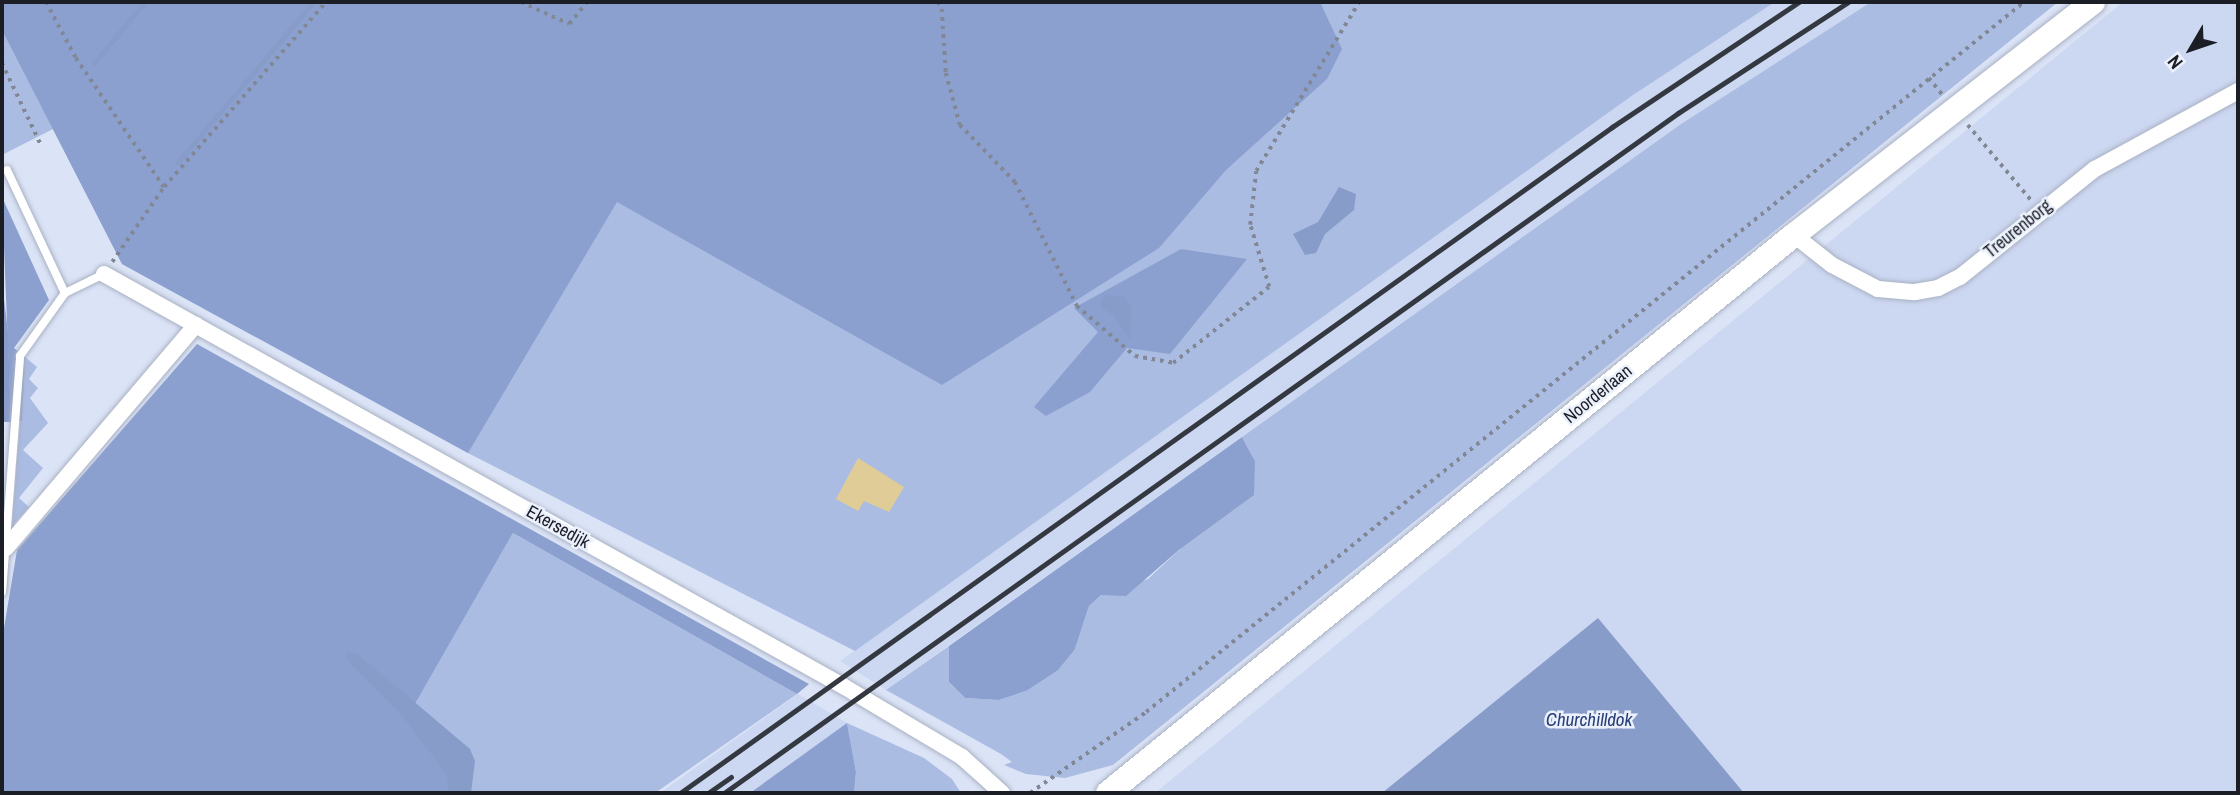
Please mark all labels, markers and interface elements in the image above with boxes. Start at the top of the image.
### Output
north arrow [2156,14,2226,84]
text: N [2161,50,2188,75]
street label: Treurenborg [1980,195,2056,263]
street label: Noorderlaan [1560,360,1636,428]
street label: Ekersedijk [523,501,593,553]
water label: Churchilldok [1546,709,1632,731]

